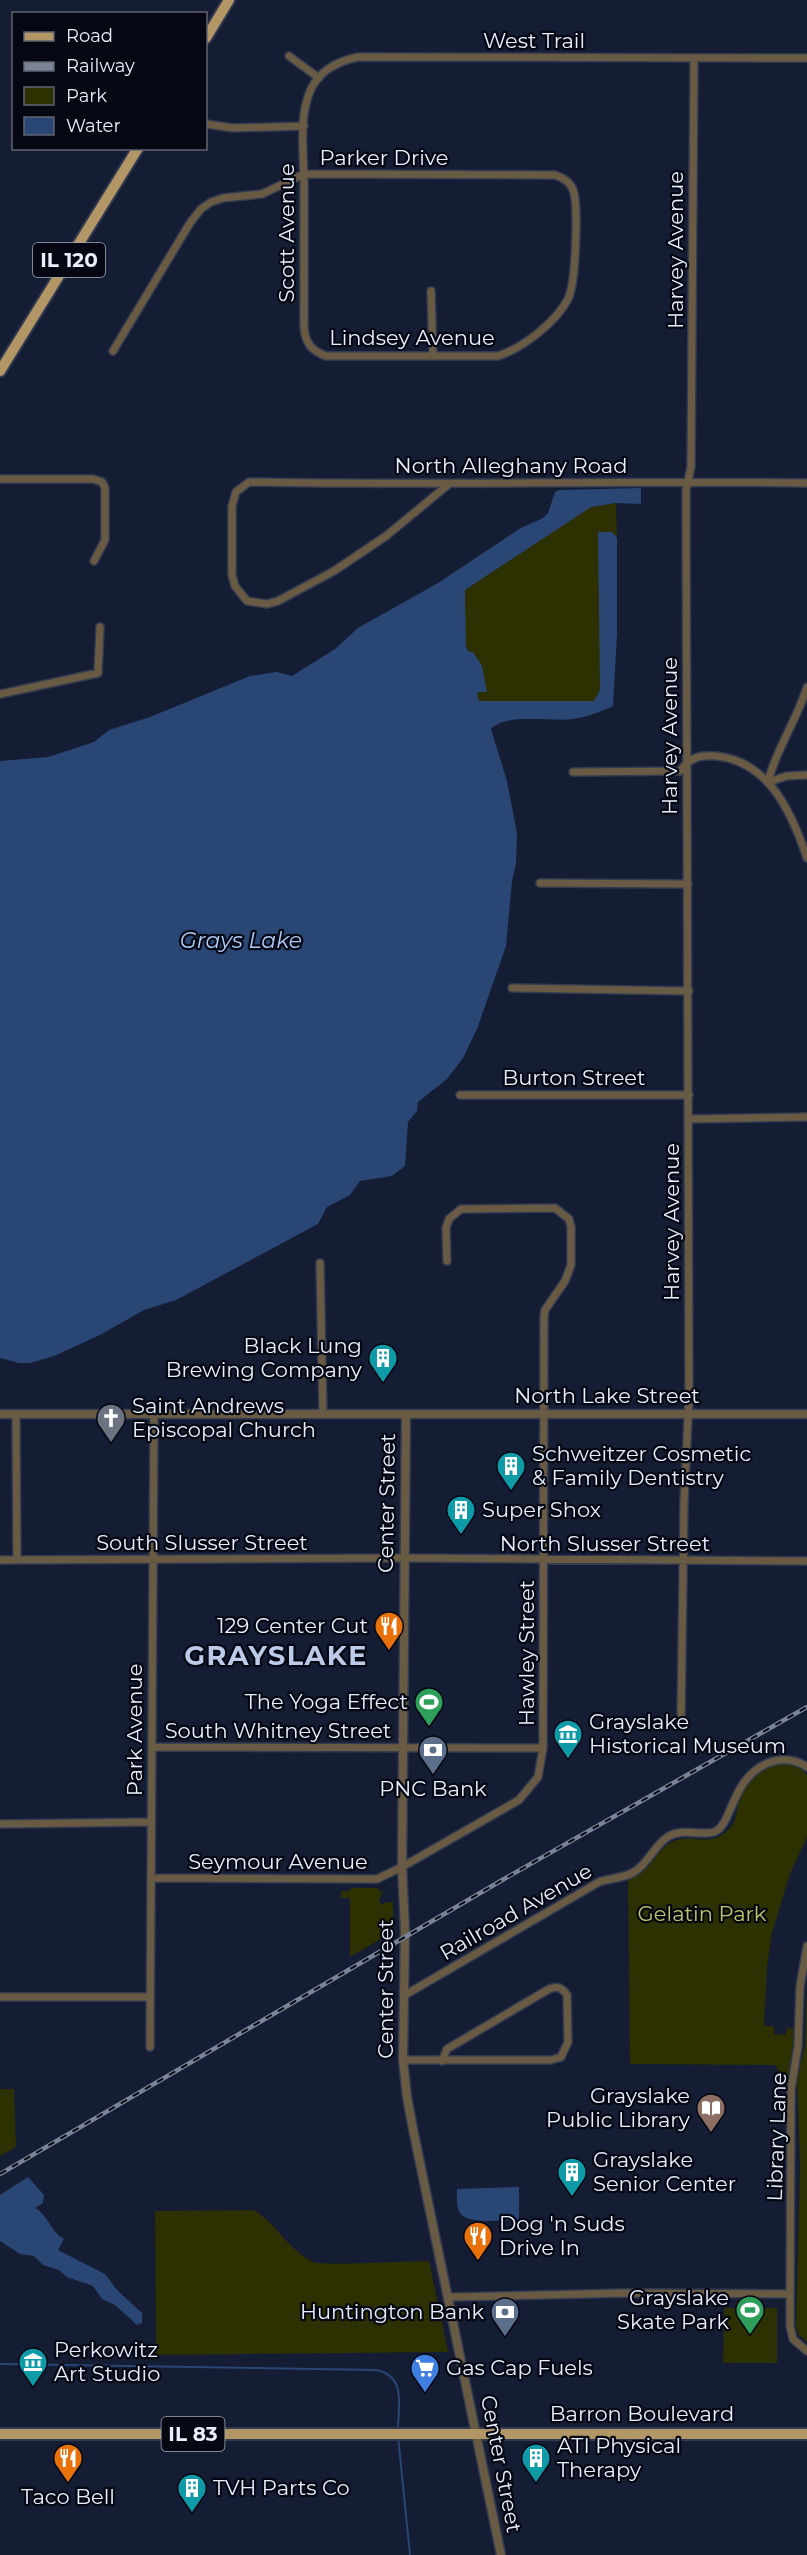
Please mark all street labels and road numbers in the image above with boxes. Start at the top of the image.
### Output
street label: West Trail [483,28,585,53]
street label: Parker Drive [319,145,449,170]
street label: Scott Avenue [274,163,299,303]
street label: Harvey Avenue [663,171,688,329]
road number: IL 120 [33,243,105,277]
street label: Lindsey Avenue [329,325,495,350]
street label: North Alleghany Road [395,453,627,478]
street label: Harvey Avenue [657,657,682,815]
street label: Burton Street [502,1065,646,1090]
street label: Harvey Avenue [659,1143,684,1301]
street label: North Lake Street [514,1383,700,1408]
street label: Center Street [373,1433,400,1573]
street label: South Slusser Street [96,1530,308,1555]
street label: North Slusser Street [500,1531,710,1556]
street label: Hawley Street [514,1580,539,1726]
street label: Park Avenue [122,1664,147,1796]
street label: South Whitney Street [165,1718,391,1743]
street label: Seymour Avenue [188,1849,368,1874]
street label: Railroad Avenue [435,1858,596,1965]
street label: Center Street [373,1919,398,2059]
street label: Library Lane [762,2072,791,2202]
street label: Center Street [476,2393,527,2535]
street label: Barron Boulevard [550,2401,734,2426]
road number: IL 83 [162,2417,224,2451]

